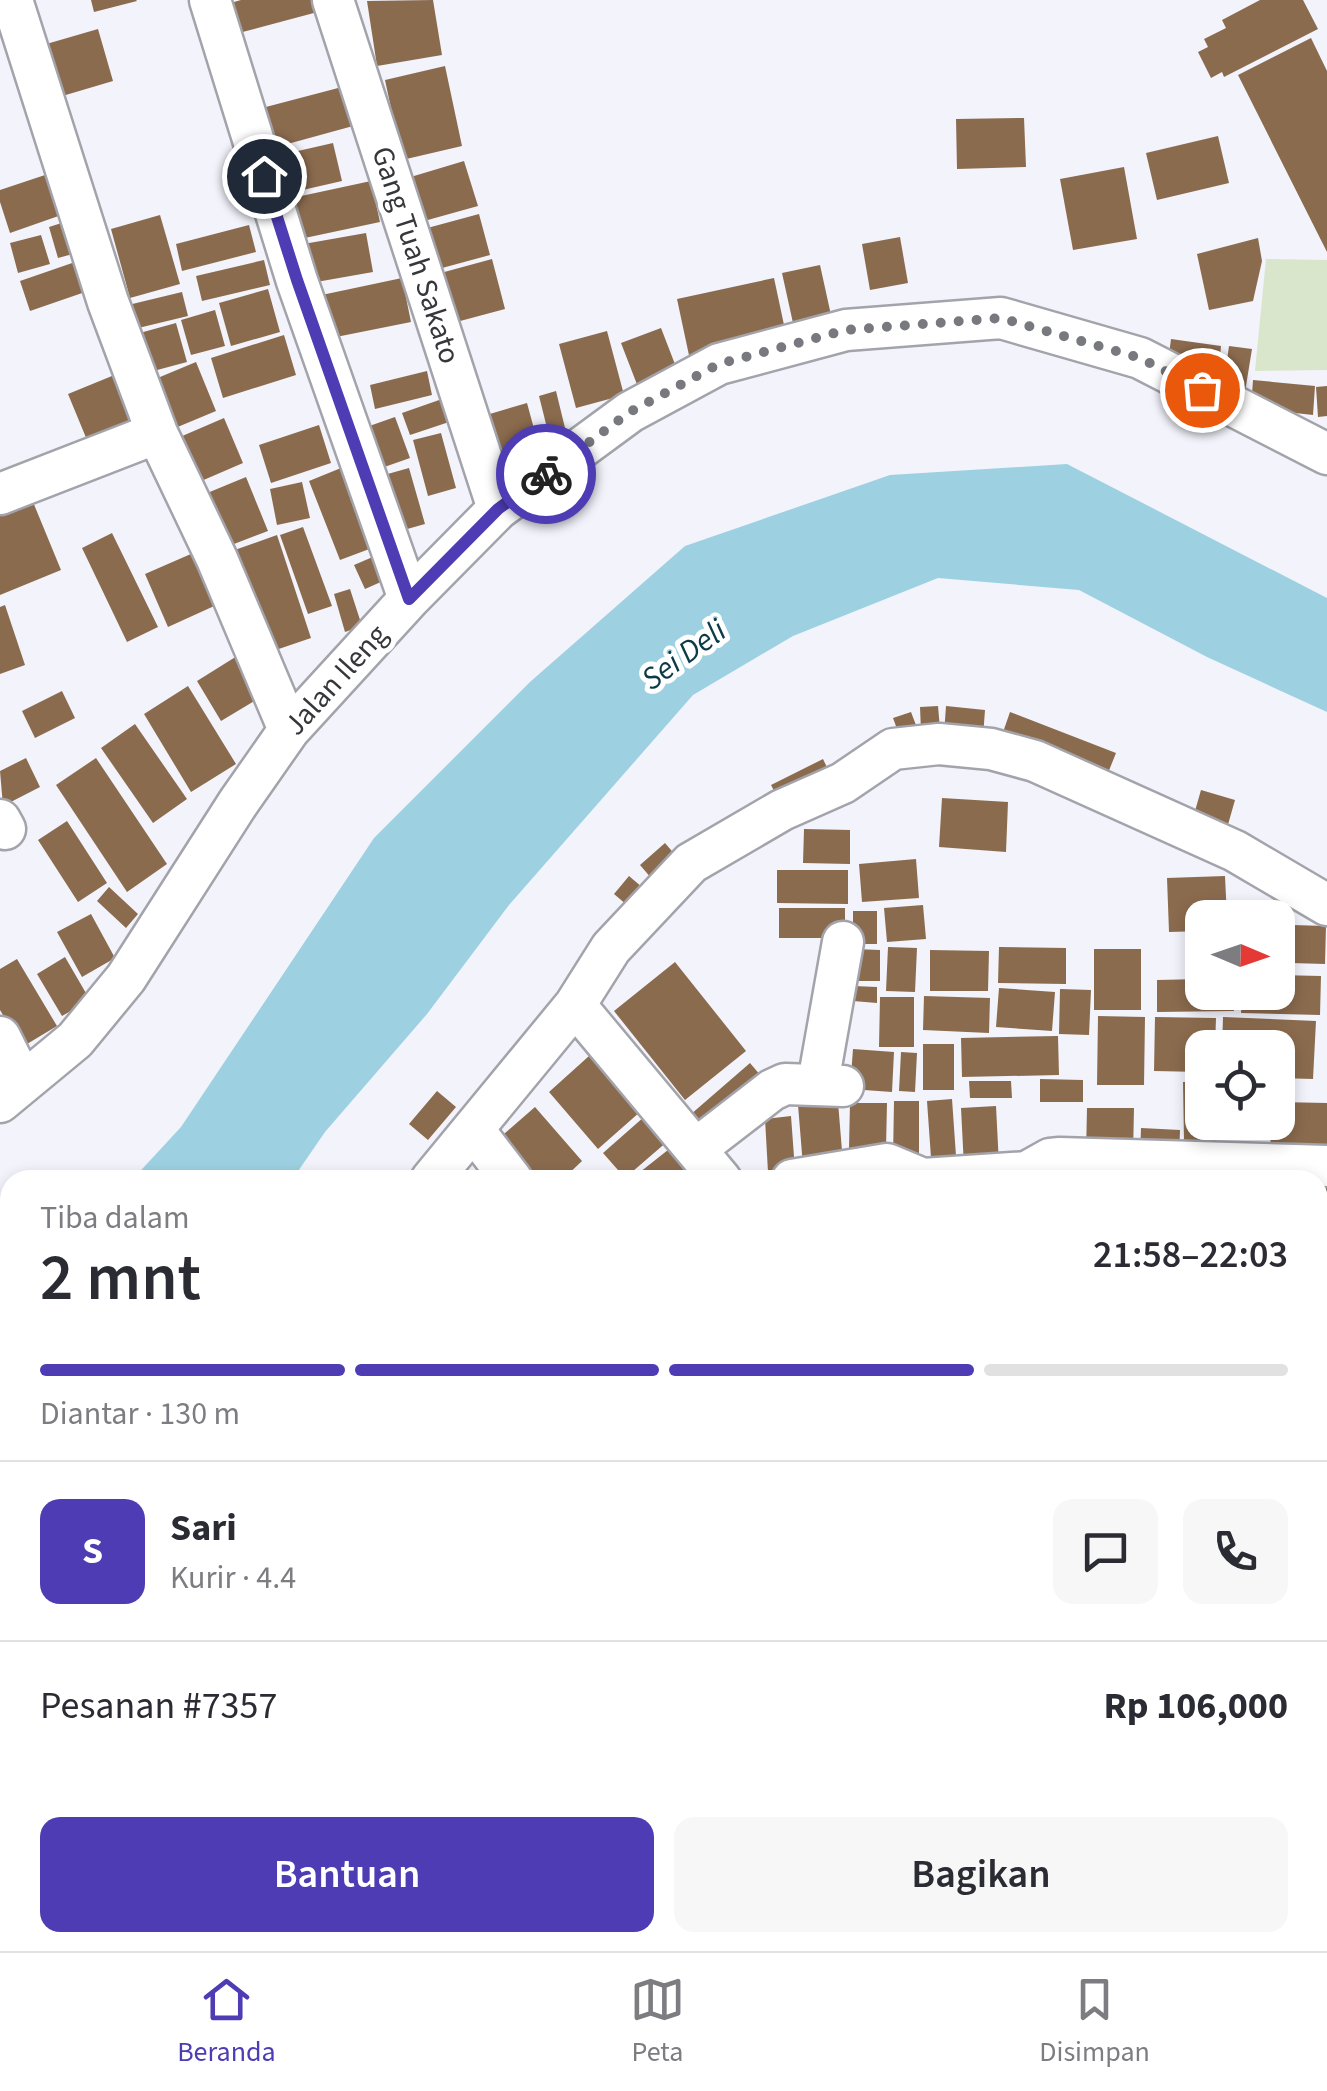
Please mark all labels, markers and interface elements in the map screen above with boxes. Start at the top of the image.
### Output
pin [222,134,307,219]
street label: Gang Tuah Sakato [361,141,471,369]
icon: home [237,149,292,204]
pin [1160,348,1245,433]
icon: bag [1175,363,1230,418]
courier [496,424,596,524]
icon: bike [519,447,574,502]
water label: Sei Deli [632,608,736,702]
street label: Jalan Ileng [274,615,398,745]
north arrow [1185,900,1295,1010]
map controls [1185,900,1295,1140]
button: locate [1185,1030,1295,1140]
text: Tiba dalam [40,1195,190,1241]
text: 21:58–22:03 [1093,1228,1288,1282]
text: 2 mnt [40,1232,201,1325]
text: Diantar · 130 m [40,1391,240,1437]
button: chat [1053,1499,1158,1604]
button: phone [1183,1499,1288,1604]
text: Sari [170,1501,237,1555]
text: S [82,1524,103,1578]
text: Kurir · 4.4 [170,1555,296,1601]
text: Pesanan #7357 [40,1679,277,1733]
text: Rp 106,000 [1104,1679,1288,1733]
button: Bantuan [40,1817,654,1932]
button: Bagikan [674,1817,1288,1932]
tab: Beranda [177,1972,276,2072]
tab: Peta [630,1972,685,2072]
tab: Disimpan [1039,1972,1150,2072]

